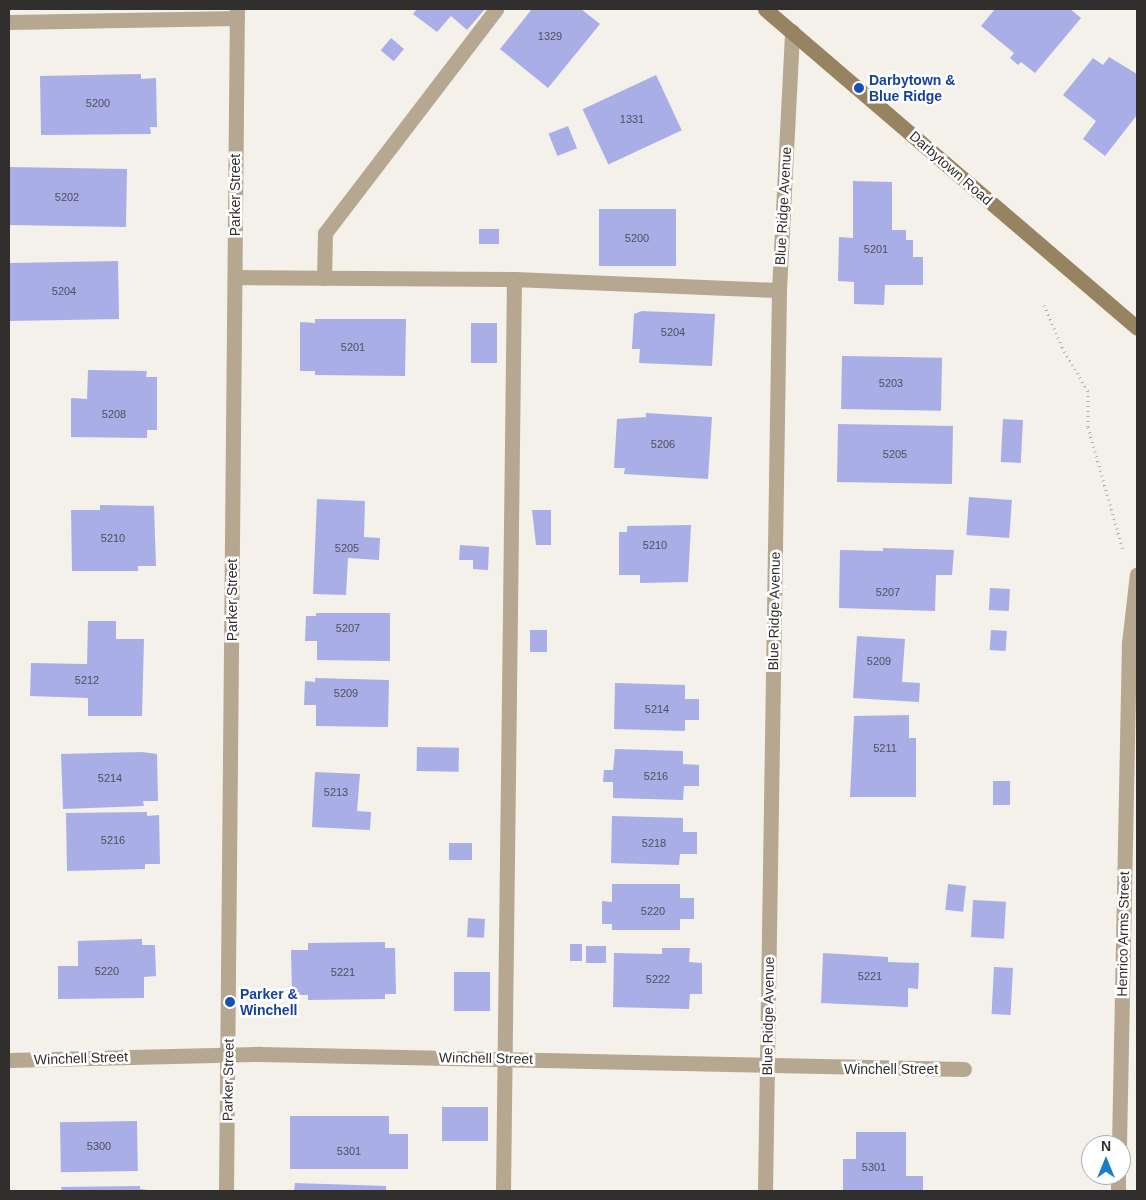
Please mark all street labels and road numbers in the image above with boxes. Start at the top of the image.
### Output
street label: Darbytown Road [906,127,996,209]
street label: Blue Ridge Avenue [771,146,795,266]
street label: Parker Street [227,154,243,236]
street label: Blue Ridge Avenue [765,551,783,671]
street label: Parker Street [224,559,240,641]
street label: Henrico Arms Street [1114,871,1132,997]
street label: Blue Ridge Avenue [759,956,777,1076]
street label: Parker Street [219,1039,237,1121]
street label: Winchell Street [34,1048,128,1068]
street label: Winchell Street [439,1049,533,1067]
street label: Winchell Street [844,1061,938,1077]

